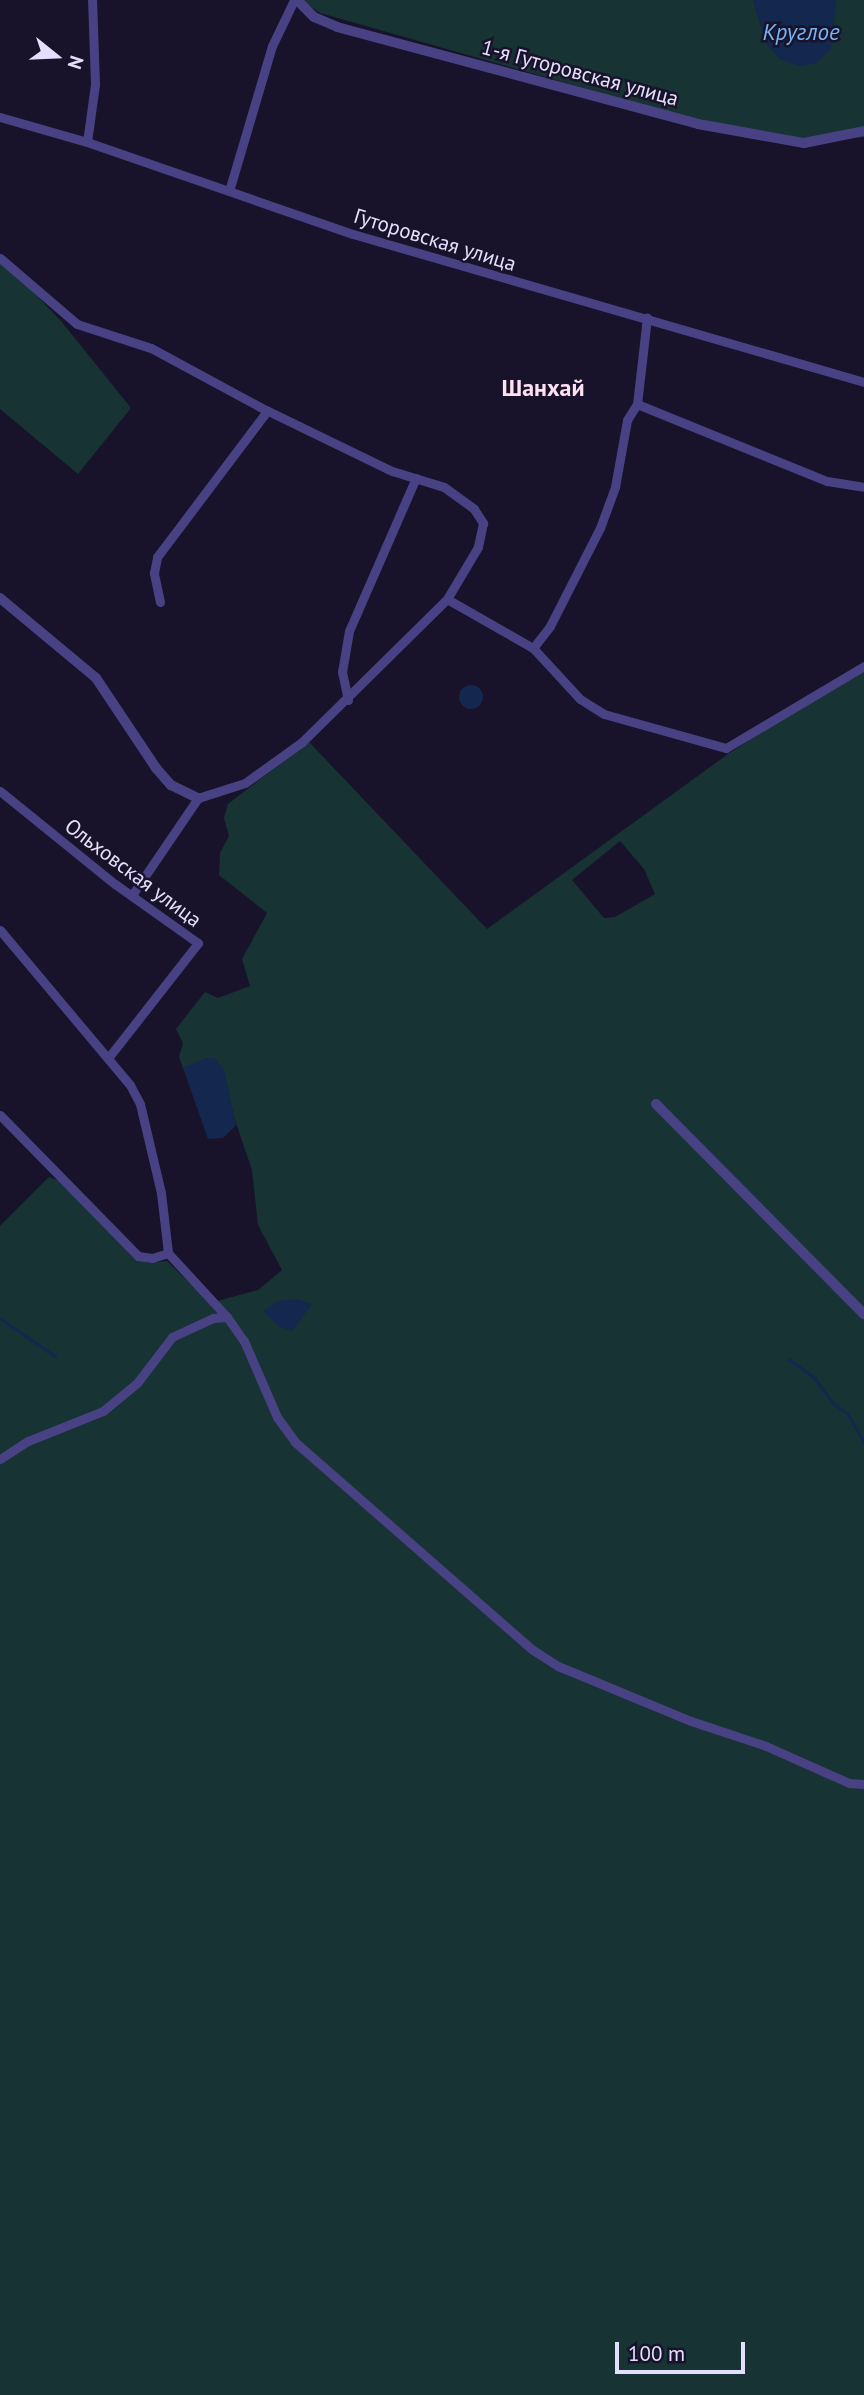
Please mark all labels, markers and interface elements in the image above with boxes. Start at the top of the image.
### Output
water label: Круглое [762,18,840,46]
north arrow [21,21,91,91]
street label: 1-я Гуторовская улица [479,35,681,111]
text: N [63,53,89,72]
street label: Гуторовская улица [351,203,519,277]
district label: Шанхай [501,374,585,402]
street label: Ольховская улица [60,813,206,933]
scale bar [619,2328,748,2372]
text: 100 m [628,2340,685,2367]

